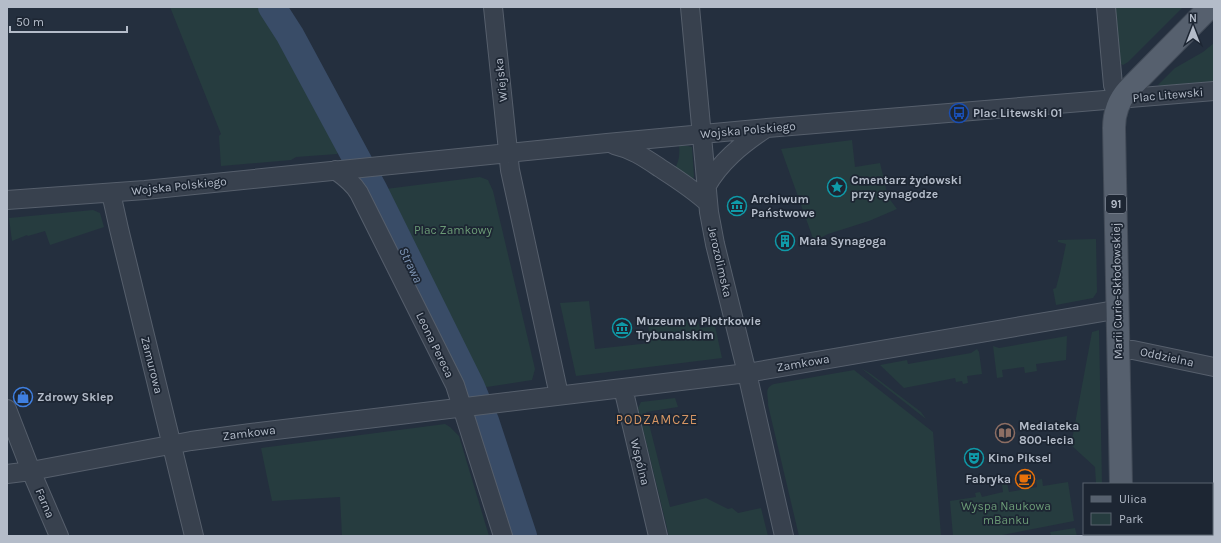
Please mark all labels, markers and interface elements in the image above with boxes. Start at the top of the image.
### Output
scale bar [10,8,127,34]
north arrow [1173,8,1213,48]
text: N [1189,12,1197,25]
text: 50 m [16,15,44,29]
street label: Wiejska [492,57,510,103]
street label: Plac Litewski [1132,85,1204,105]
bus stop icon: Plac Litewski 01 [948,102,970,124]
place label: Plac Litewski 01 [973,106,1062,120]
street label: Wojska Polskiego [700,119,796,141]
place label: Cmentarz żydowski przy synagodze [851,173,962,201]
street label: Wojska Polskiego [131,174,227,198]
place icon: Cmentarz żydowski przy synagodze [826,176,848,198]
place label: Archiwum Państwowe [751,192,815,220]
museum icon: Archiwum Państwowe [726,195,748,217]
road number: 91 [1106,195,1126,213]
street label: Marii Curie-Skłodowskiej [1109,222,1125,360]
park label: Plac Zamkowy [414,223,493,237]
street label: Jerozolimska [705,225,735,299]
building icon: Mała Synagoga [774,230,796,252]
place label: Mała Synagoga [799,234,886,248]
water label: Strawa [396,245,426,286]
street label: Leona Pereca [413,310,457,380]
place label: Muzeum w Piotrkowie Trybunalskim [636,314,761,342]
museum icon: Muzeum w Piotrkowie Trybunalskim [611,317,633,339]
street label: Zamurowa [138,335,166,395]
street label: Oddzielna [1139,344,1195,370]
street label: Zamkowa [775,351,831,375]
shop icon: Zdrowy Sklep [12,386,34,408]
place label: Zdrowy Sklep [37,390,114,404]
district label: PODZAMCZE [616,412,698,427]
place label: Mediateka 800-lecia [1019,419,1079,447]
library icon: Mediateka 800-lecia [994,422,1016,444]
street label: Zamkowa [222,423,276,443]
street label: Wspólna [627,437,653,487]
theatre icon: Kino Piksel [963,447,985,469]
place label: Kino Piksel [988,451,1051,465]
cafe icon: Fabryka [1014,468,1036,490]
place label: Fabryka [965,472,1011,486]
legend [1083,483,1213,535]
street label: Farna [33,486,57,520]
text: Ulica [1119,492,1147,506]
park label: Wyspa Naukowa mBanku [961,499,1051,527]
text: Park [1119,512,1144,526]

